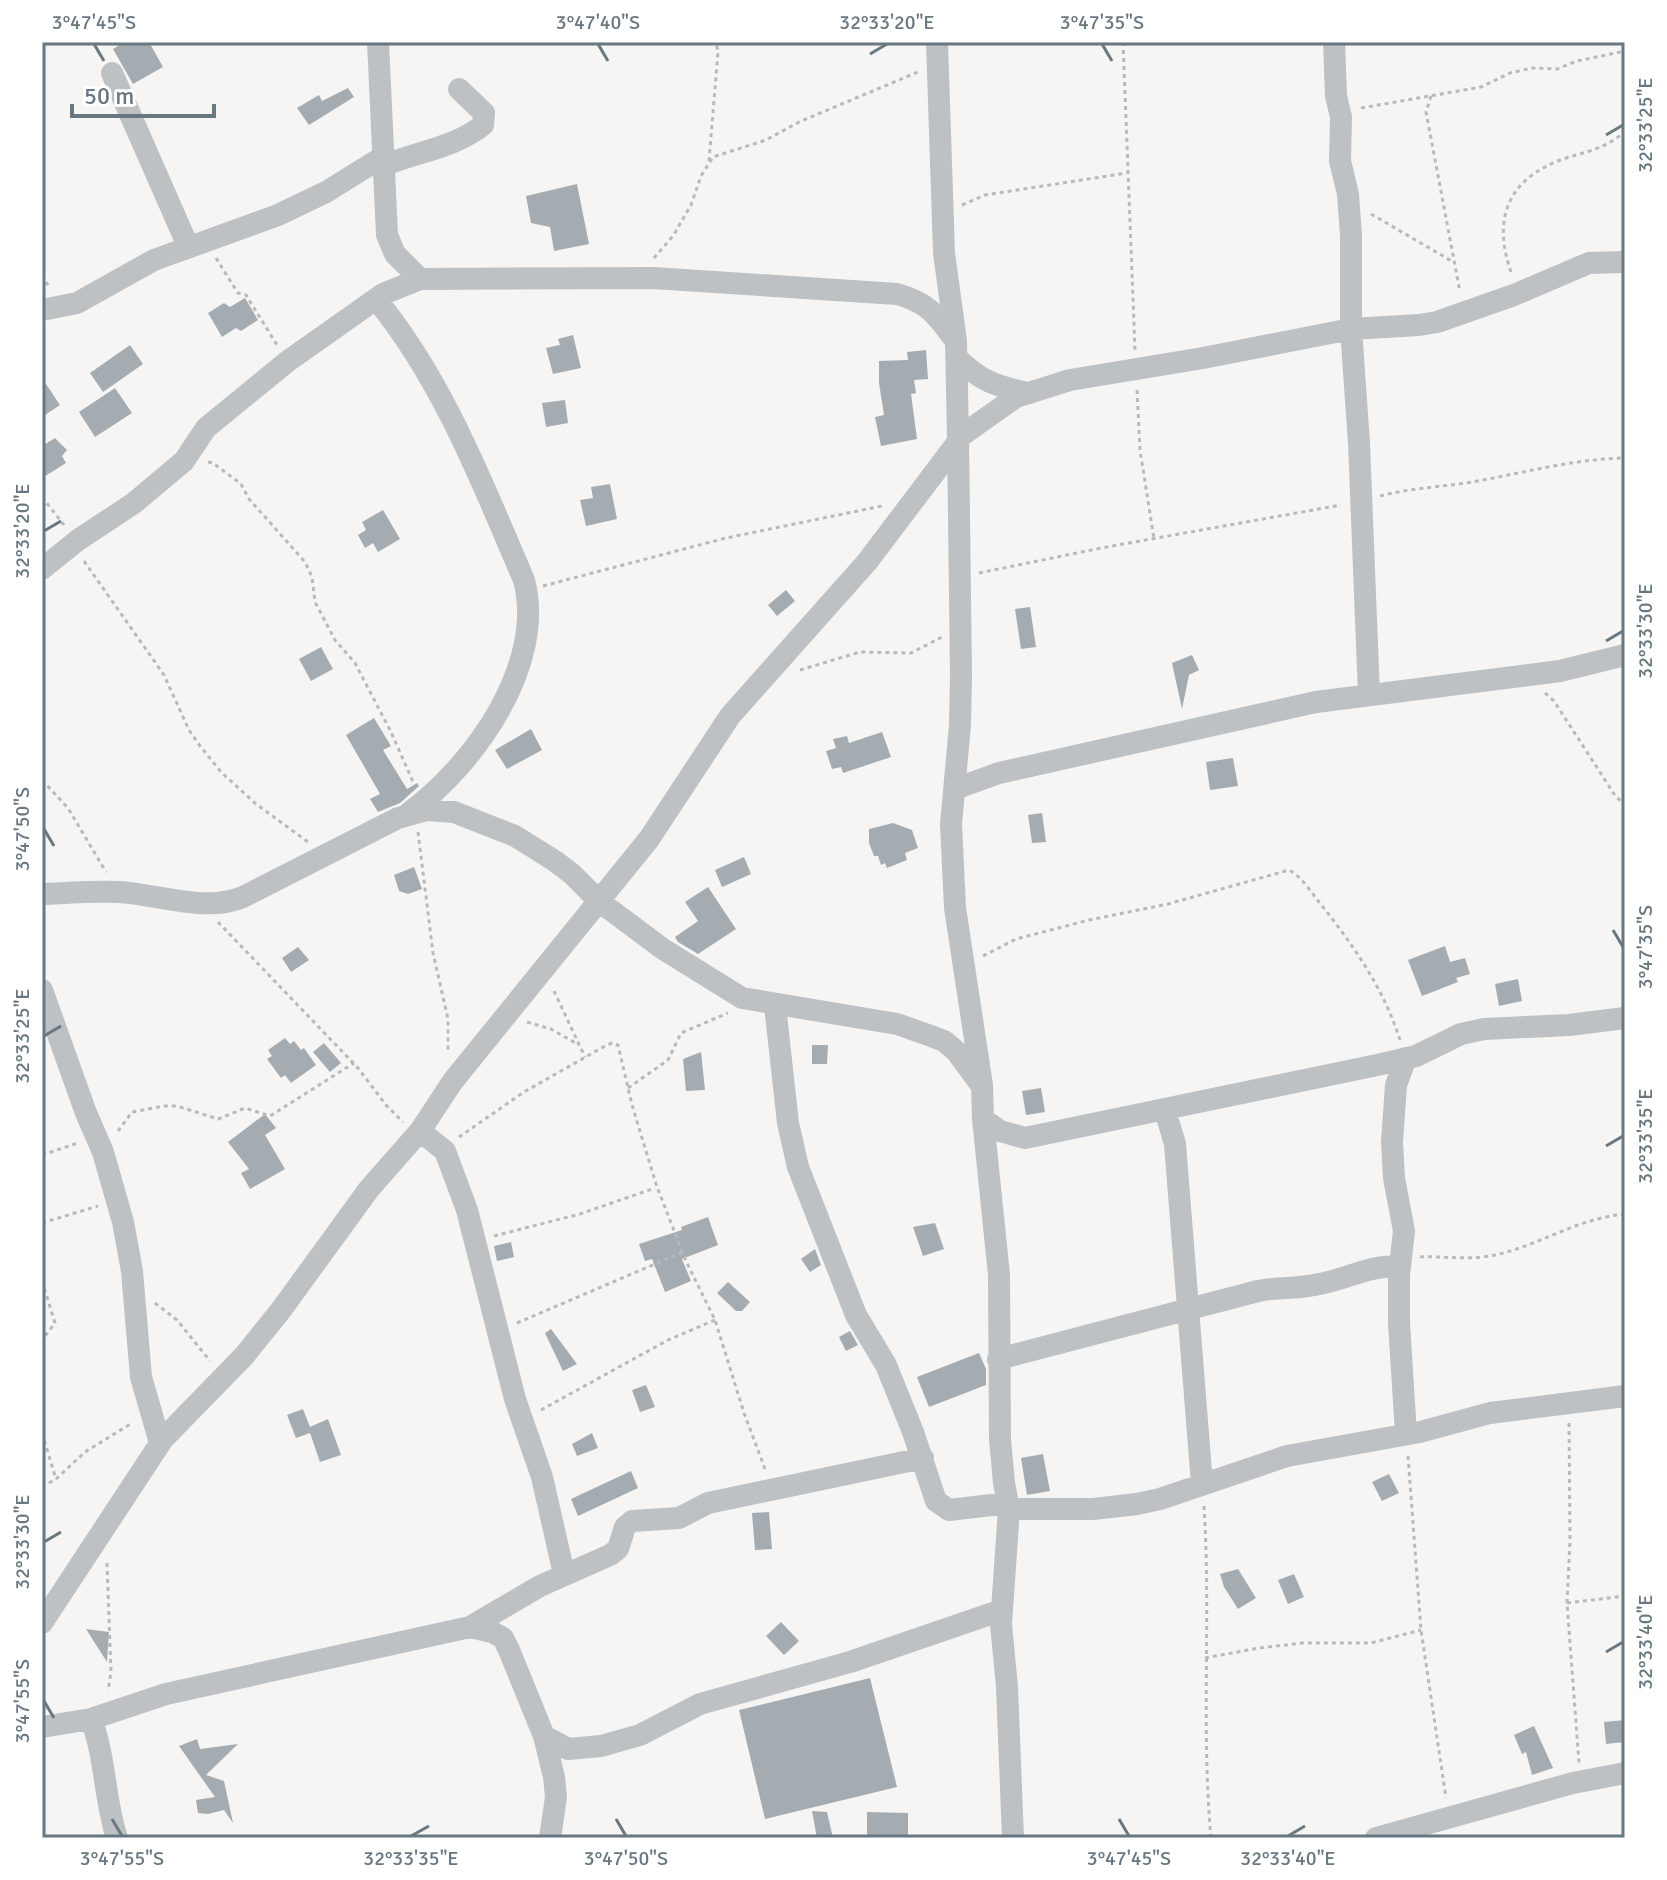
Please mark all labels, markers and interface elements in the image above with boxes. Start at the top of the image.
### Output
text: 3°47'45"S [52,10,136,35]
text: 3°47'40"S [556,10,640,35]
text: 32°33'20"E [839,10,935,35]
text: 3°47'35"S [1060,10,1144,35]
scale bar [72,68,214,118]
text: 32°33'25"E [1633,77,1658,173]
text: 50 m [84,81,134,111]
text: 32°33'20"E [10,483,35,579]
text: 32°33'30"E [1633,583,1658,679]
text: 3°47'50"S [10,787,35,871]
text: 3°47'35"S [1633,905,1658,989]
text: 32°33'25"E [10,988,35,1084]
text: 32°33'35"E [1633,1088,1658,1184]
text: 32°33'30"E [10,1494,35,1590]
text: 32°33'40"E [1633,1594,1658,1690]
text: 3°47'55"S [10,1659,35,1743]
text: 3°47'55"S [80,1846,164,1871]
text: 32°33'35"E [363,1846,459,1871]
text: 3°47'50"S [584,1846,668,1871]
text: 3°47'45"S [1087,1846,1171,1871]
text: 32°33'40"E [1240,1846,1336,1871]

